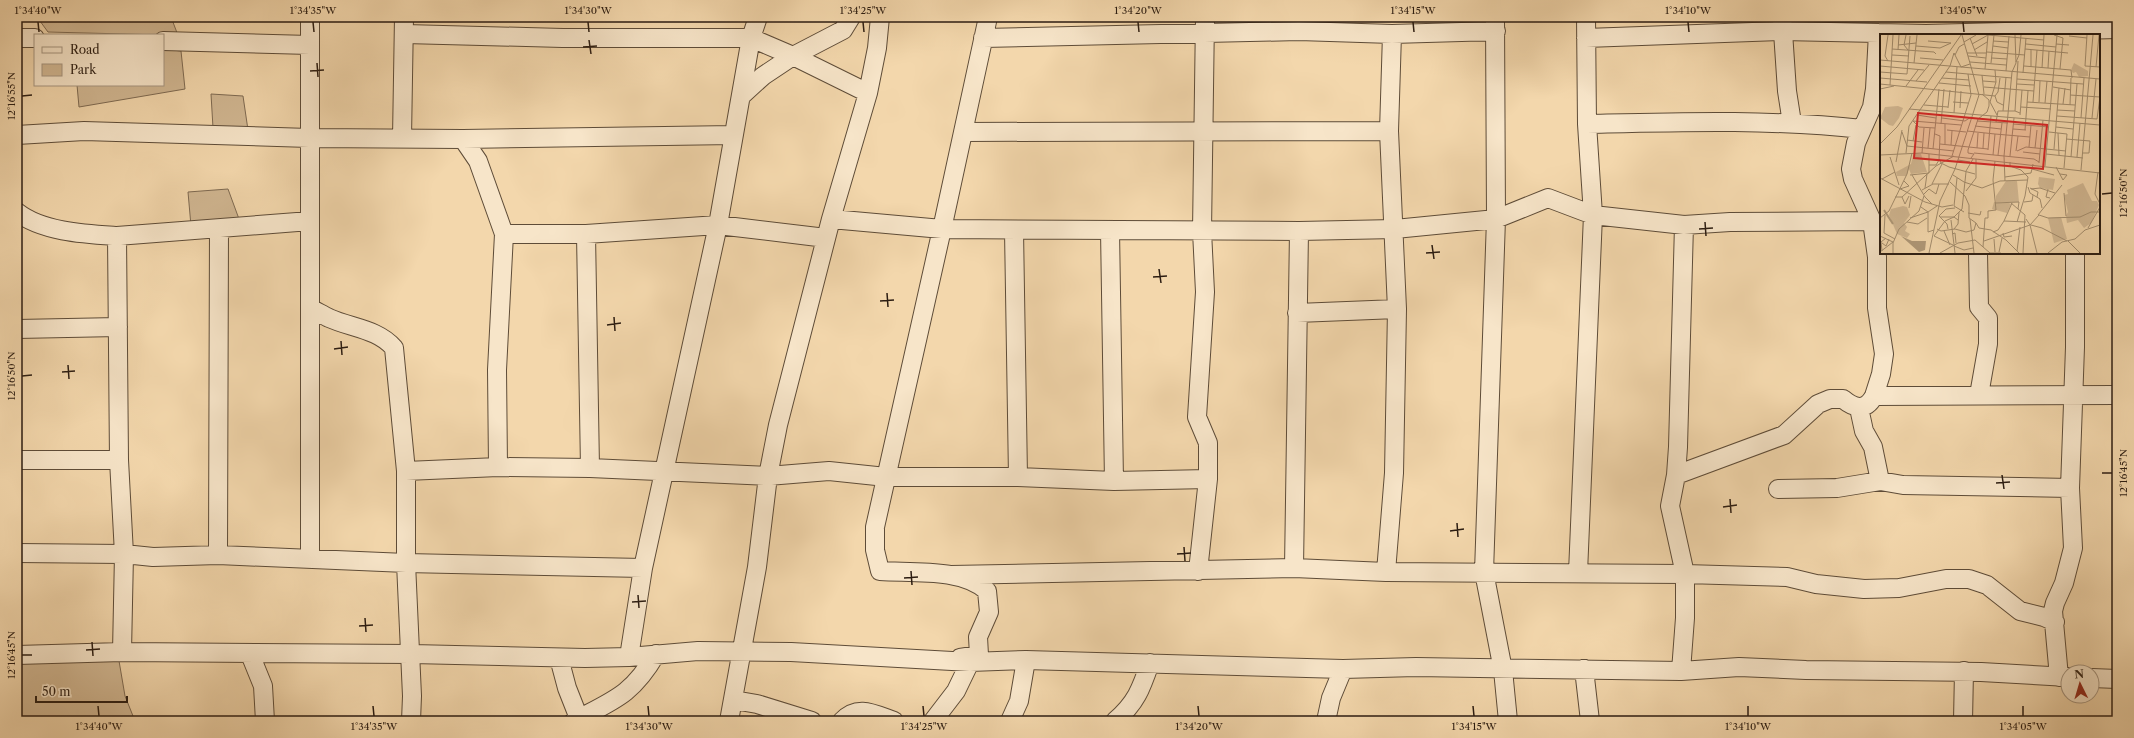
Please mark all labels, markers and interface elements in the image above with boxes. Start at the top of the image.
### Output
text: 1°34'40"W [14,4,63,17]
text: 1°34'35"W [290,4,337,17]
text: 1°34'30"W [564,4,613,17]
text: 1°34'25"W [840,4,887,17]
text: 1°34'20"W [1114,4,1163,17]
text: 1°34'15"W [1390,4,1437,17]
text: 1°34'10"W [1665,4,1712,17]
text: 1°34'05"W [1939,4,1988,17]
legend [34,34,164,86]
inset map [1880,34,2100,254]
text: Road [70,42,100,57]
text: Park [70,62,97,77]
text: 12°16'55"N [5,72,18,120]
text: 12°16'50"N [2117,168,2130,218]
text: 12°16'50"N [5,351,18,401]
text: 12°16'45"N [2117,449,2130,497]
text: 12°16'45"N [5,631,18,679]
north arrow [2060,664,2100,704]
text: N [2074,667,2085,681]
scale bar [36,678,127,704]
text: 50 m [42,684,71,699]
text: 1°34'40"W [75,720,124,733]
text: 1°34'35"W [351,720,398,733]
text: 1°34'30"W [625,720,674,733]
text: 1°34'25"W [901,720,948,733]
text: 1°34'20"W [1175,720,1224,733]
text: 1°34'15"W [1451,720,1498,733]
text: 1°34'10"W [1725,720,1772,733]
text: 1°34'05"W [1999,720,2048,733]

